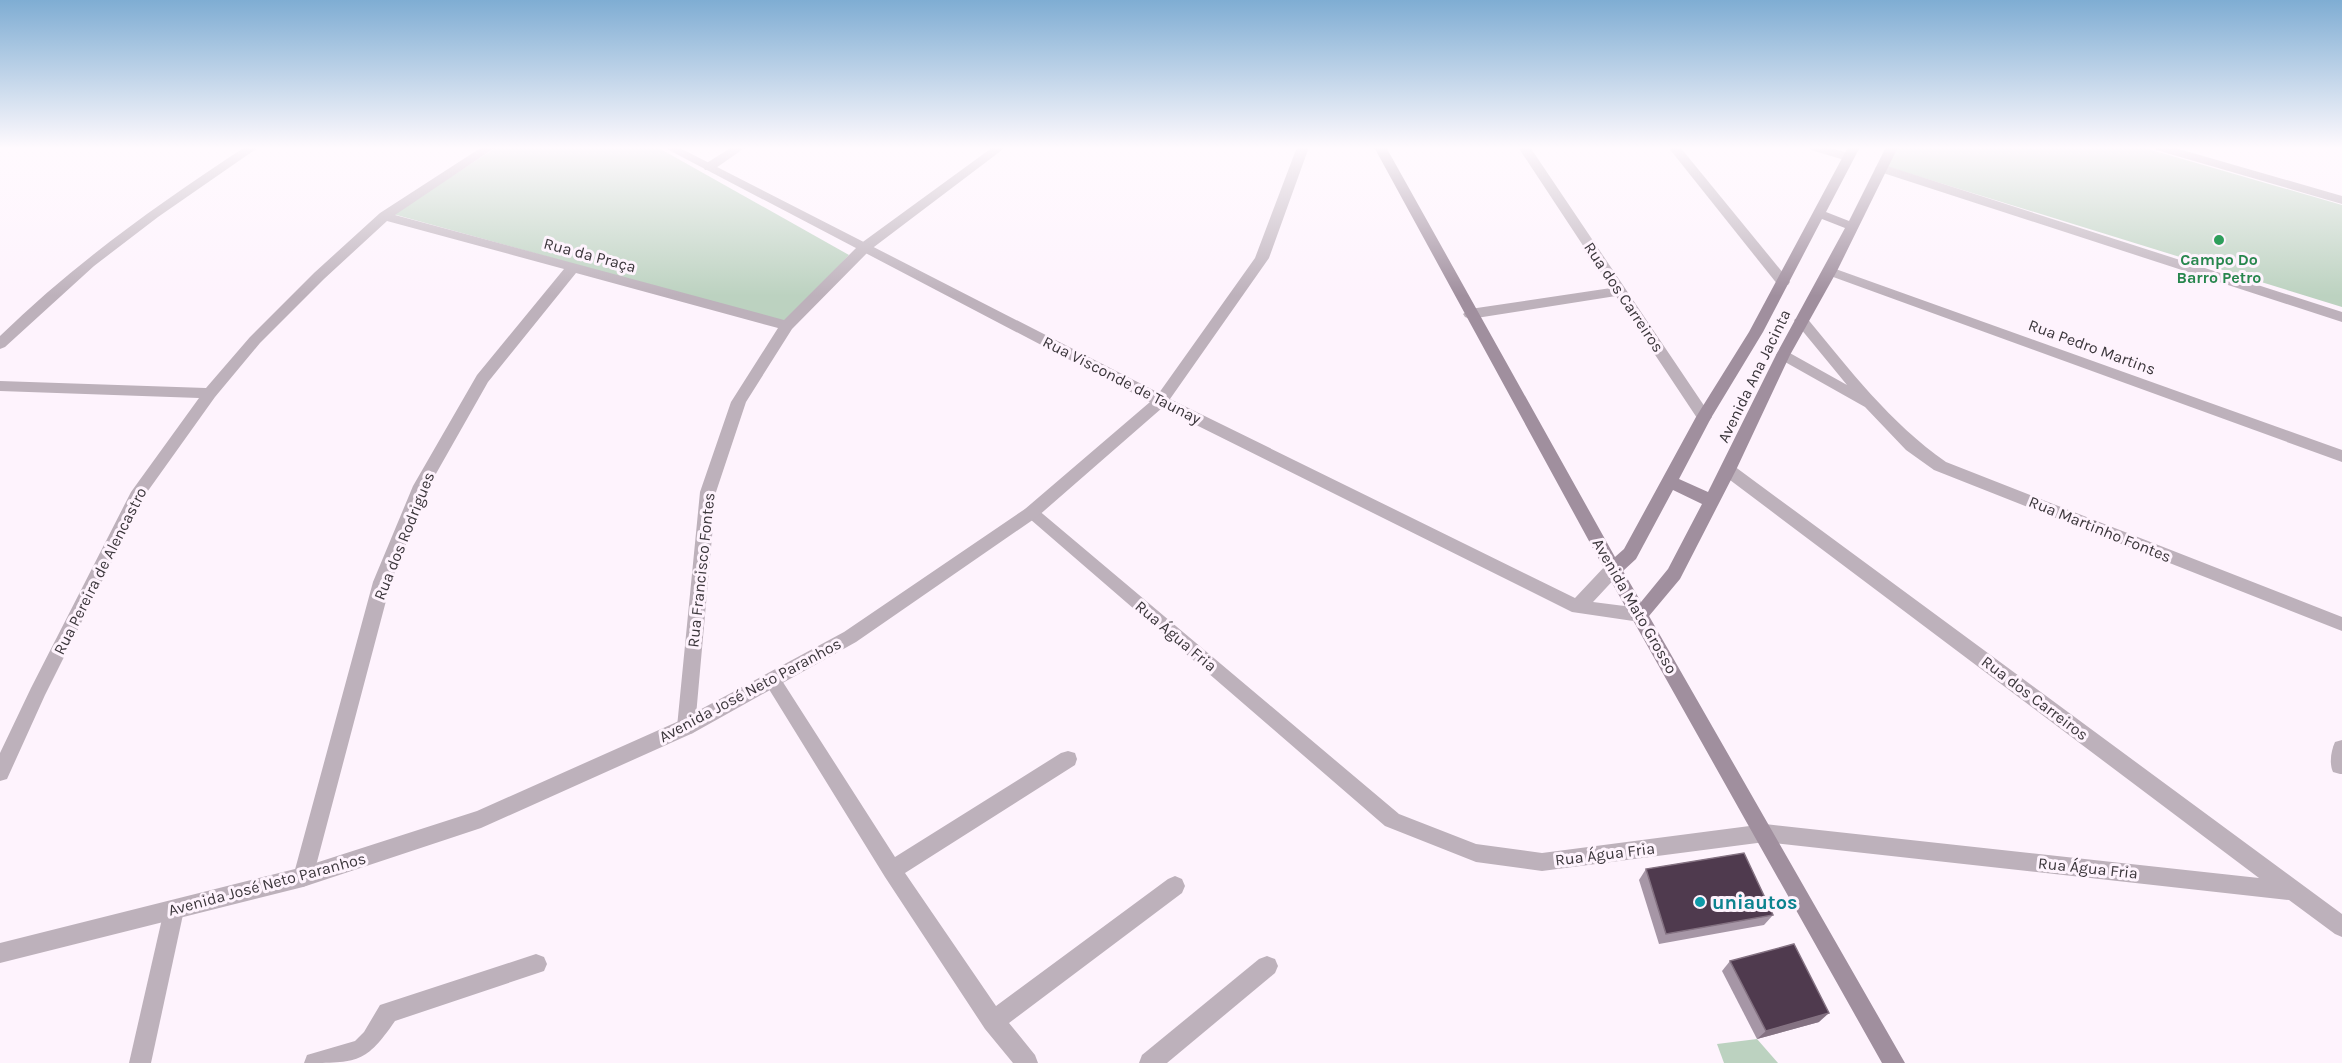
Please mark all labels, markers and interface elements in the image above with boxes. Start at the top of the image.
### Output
marker: Campo Do Barro Petro [2212,233,2226,247]
street label: Rua da Praça [542,234,638,276]
street label: Rua dos Carreiros [1580,238,1668,356]
place label: Campo Do Barro Petro [2177,250,2261,287]
street label: Avenida Ana Jacinta [1713,306,1795,446]
street label: Rua Pedro Martins [2026,315,2158,379]
street label: Rua Visconde de Taunay [1040,332,1205,428]
street label: Rua dos Rodrigues [370,469,438,603]
street label: Rua Pereira de Alencastro [49,484,151,658]
street label: Rua Francisco Fontes [683,491,719,649]
street label: Rua Martinho Fontes [2026,492,2174,566]
street label: Avenida Mato Grosso [1589,535,1681,677]
street label: Rua Água Fria [1131,596,1221,676]
street label: Avenida José Neto Paranhos [656,634,844,746]
street label: Rua dos Carreiros [1978,652,2092,744]
street label: Rua Água Fria [1554,838,1656,870]
street label: Avenida José Neto Paranhos [166,848,368,920]
street label: Rua Água Fria [2037,853,2139,883]
place label: uniautos [1712,891,1798,914]
marker: uniautos [1693,895,1707,909]

